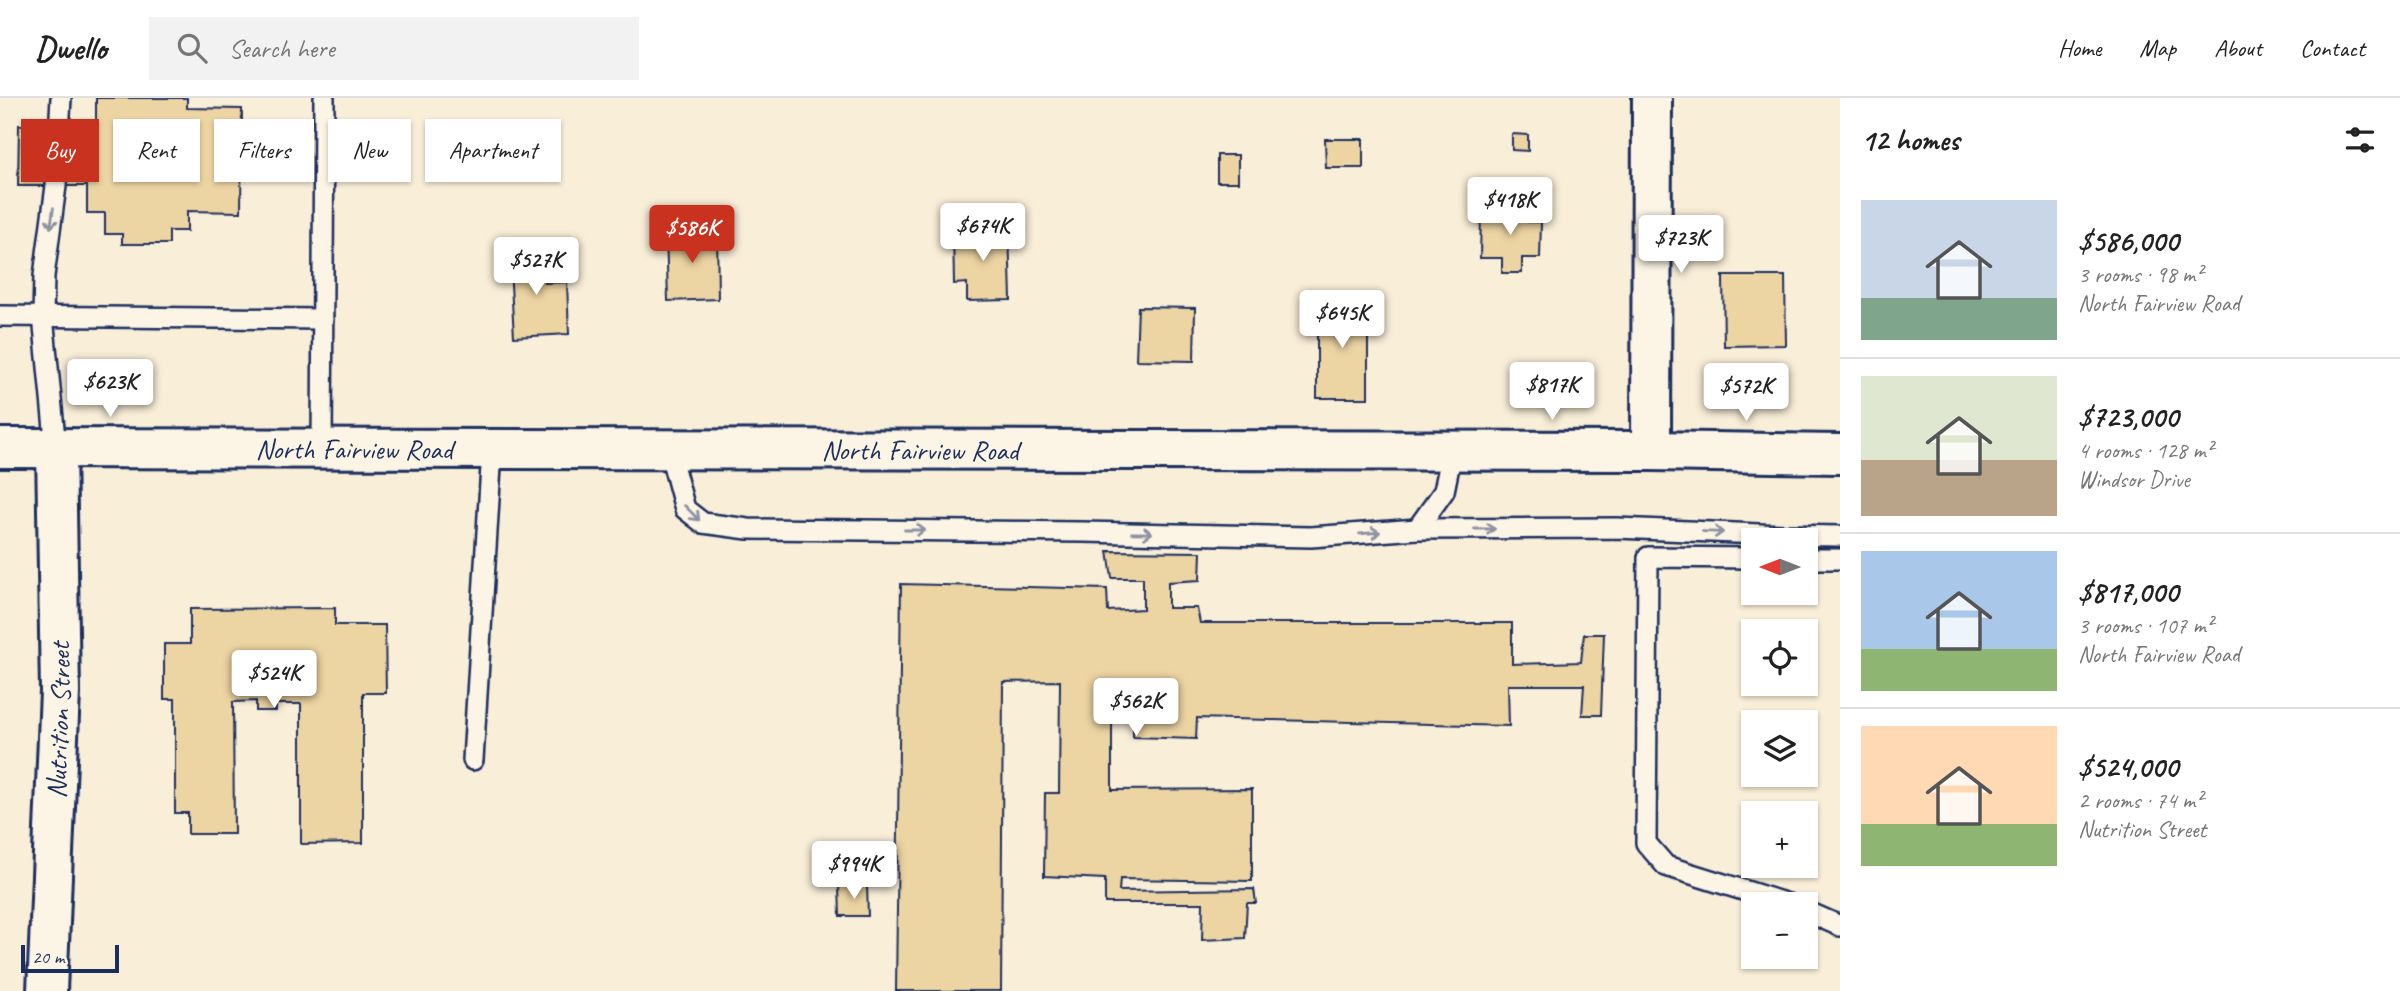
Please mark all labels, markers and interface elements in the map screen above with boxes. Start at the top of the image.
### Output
search box [149,17,639,80]
text: Dwello [35,27,107,69]
icon: search [173,29,211,67]
text: Search here [229,32,335,65]
text: Home [2058,33,2101,63]
text: Map [2139,33,2176,63]
text: About [2214,33,2262,63]
text: Contact [2300,33,2365,63]
chip: Buy [21,119,99,182]
chip: Rent [113,119,200,182]
chip: Filters [214,119,314,182]
chip: New [328,119,411,182]
chip: Apartment [425,119,561,182]
text: 12 homes [1861,121,1959,159]
icon: filters [2341,121,2379,159]
pin: $418K [1461,178,1559,237]
text: $418K [1483,185,1537,214]
pin: $674K [934,204,1032,263]
one-way arrow [45,206,58,228]
pin: $586K [643,206,741,265]
text: $674K [956,211,1010,240]
text: $586K [665,213,719,242]
pin: $723K [1632,216,1730,275]
text: $586,000 [2078,222,2179,260]
text: $723K [1655,223,1708,252]
icon: home [1917,228,2001,312]
pin: $527K [487,238,585,297]
text: $527K [510,245,562,274]
text: 3 rooms · 98 m² [2078,260,2202,289]
text: North Fairview Road [2078,289,2240,318]
pin: $645K [1293,290,1391,350]
text: $645K [1315,298,1369,327]
pin: $623K [61,360,159,419]
pin: $817K [1503,362,1601,422]
pin: $572K [1697,364,1795,423]
text: $623K [83,367,137,396]
text: $817K [1526,370,1579,399]
text: $572K [1720,371,1772,400]
text: $723,000 [2078,398,2178,436]
icon: home [1917,404,2001,488]
street label: North Fairview Road [255,431,457,467]
street label: North Fairview Road [821,432,1023,468]
text: 4 rooms · 128 m² [2078,436,2213,465]
text: Windsor Drive [2078,465,2190,494]
one-way arrow [684,504,701,521]
one-way arrow [1474,522,1497,536]
one-way arrow [903,523,926,537]
one-way arrow [1131,526,1154,540]
one-way arrow [1358,526,1380,539]
one-way arrow [1701,526,1724,539]
north arrow [1741,528,1818,606]
map controls [1741,528,1818,969]
text: $817,000 [2078,573,2178,611]
icon: home [1917,579,2001,663]
text: 3 rooms · 107 m² [2078,611,2213,640]
button: locate [1741,619,1818,696]
street label: Nutrition Street [38,639,78,799]
text: North Fairview Road [2078,640,2240,669]
pin: $524K [225,650,323,710]
text: $524K [248,658,300,687]
pin: $562K [1087,678,1185,738]
text: $562K [1109,686,1163,715]
button: layers [1741,710,1818,787]
text: $524,000 [2078,748,2178,786]
icon: home [1917,754,2001,838]
text: 2 rooms · 74 m² [2078,786,2202,815]
button: + [1741,801,1818,878]
text: Nutrition Street [2078,815,2206,844]
pin: $994K [805,842,903,901]
text: $994K [828,849,880,878]
button: − [1741,892,1818,969]
scale bar [21,942,119,974]
text: 20 m [32,945,64,969]

